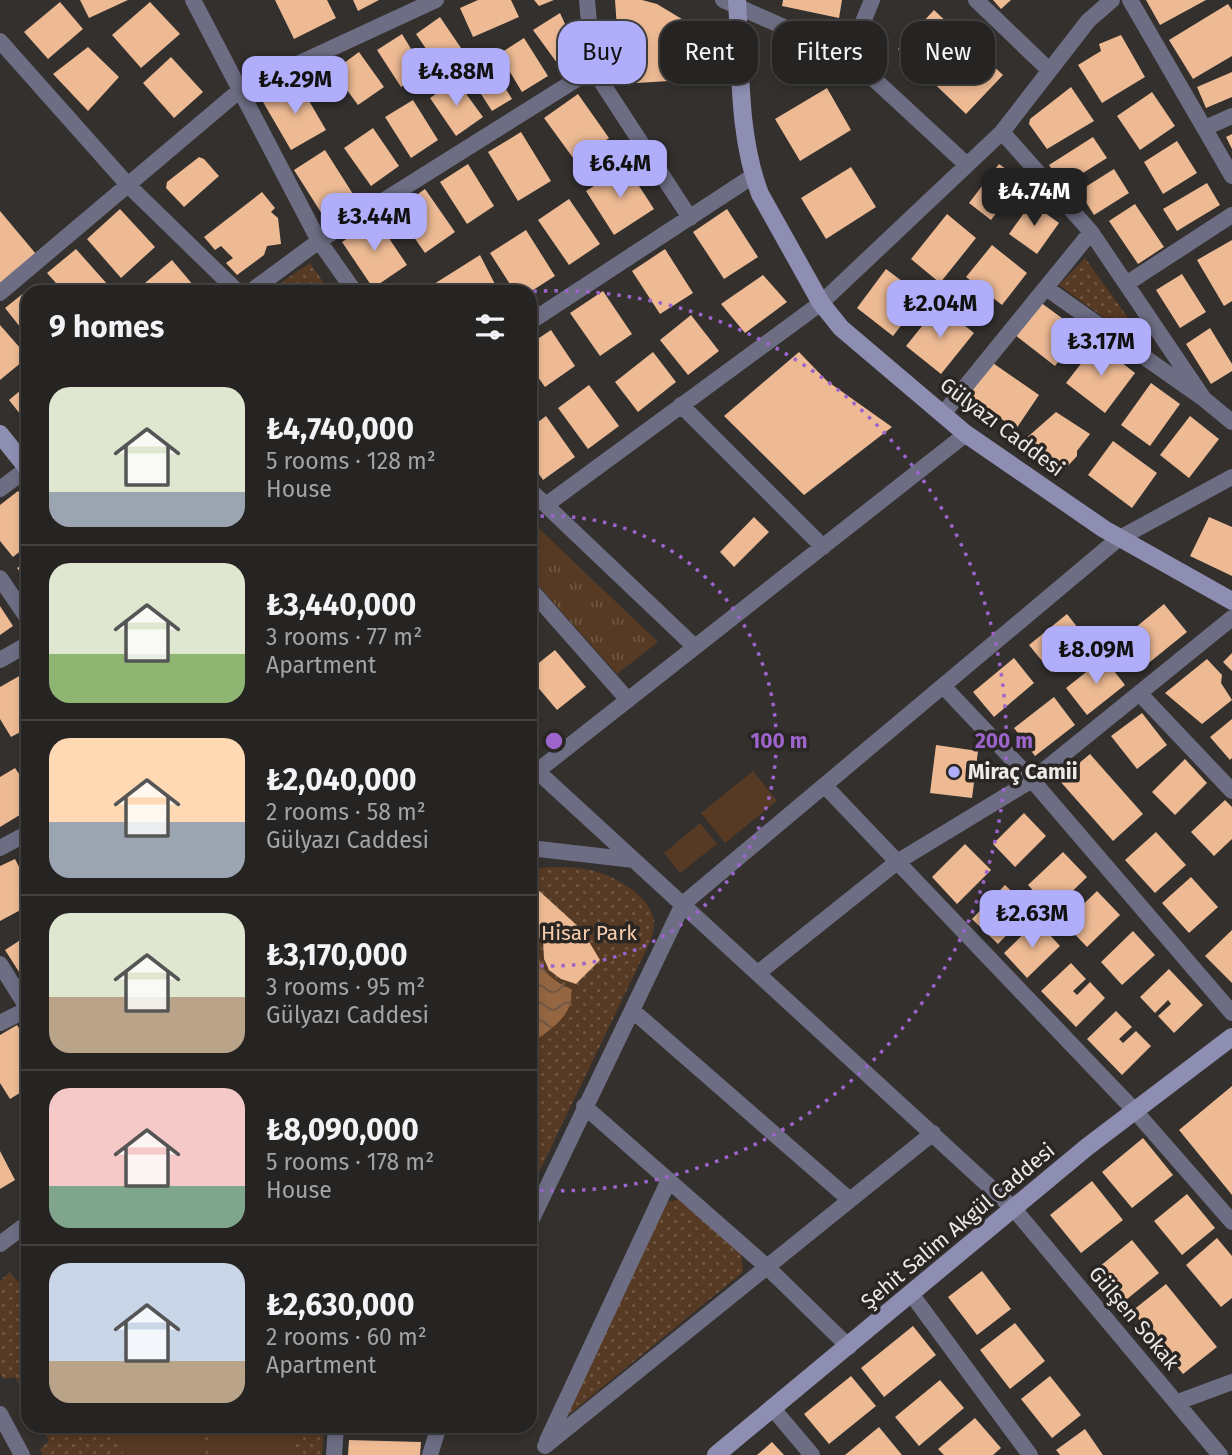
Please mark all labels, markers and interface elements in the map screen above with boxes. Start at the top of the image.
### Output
chip: Buy [558,21,646,84]
chip: Rent [660,21,758,84]
chip: Filters [772,21,887,84]
chip: New [901,21,995,84]
pin: ₺4.88M [399,48,513,108]
pin: ₺4.29M [238,57,352,116]
text: ₺4.88M [418,57,494,85]
text: ₺4.29M [258,65,332,93]
pin: ₺6.4M [571,140,669,200]
text: ₺6.4M [589,149,651,177]
pin: ₺4.74M [977,168,1091,228]
text: ₺4.74M [998,177,1070,205]
pin: ₺3.44M [317,194,431,253]
text: ₺3.44M [337,202,411,230]
pin: ₺2.04M [883,280,997,340]
text: ₺2.04M [903,289,977,317]
icon: filters [471,308,509,346]
text: 9 homes [49,309,164,345]
pin: ₺3.17M [1044,318,1158,378]
text: ₺3.17M [1067,327,1135,355]
street label: Gülyazı Caddesi [935,372,1069,482]
text: ₺4,740,000 [266,411,414,447]
icon: home [105,415,189,499]
text: 5 rooms · 128 m² [266,447,436,475]
text: House [266,475,332,503]
text: ₺3,440,000 [266,587,416,623]
icon: home [105,591,189,675]
text: 3 rooms · 77 m² [266,623,422,651]
pin: ₺8.09M [1039,626,1153,686]
text: ₺8.09M [1058,635,1134,663]
text: Apartment [266,651,376,679]
text: 100 m [750,728,808,754]
text: 200 m [975,728,1033,754]
centre of rings [542,729,566,753]
place label: Miraç Camii [968,759,1078,785]
text: ₺2,040,000 [266,762,417,798]
marker: Miraç Camii [946,764,962,780]
icon: home [105,766,189,850]
text: 2 rooms · 58 m² [266,798,426,826]
text: Gülyazı Caddesi [266,826,429,854]
pin: ₺2.63M [975,890,1089,950]
text: ₺2.63M [996,899,1068,927]
park label: Hisar Park [541,920,637,946]
text: ₺3,170,000 [266,937,408,973]
icon: home [105,941,189,1025]
text: 3 rooms · 95 m² [266,973,425,1001]
text: Gülyazı Caddesi [266,1001,429,1029]
text: ₺8,090,000 [266,1112,419,1148]
icon: home [105,1116,189,1200]
street label: Şehit Salim Akgül Caddesi [856,1137,1060,1315]
text: 5 rooms · 178 m² [266,1148,434,1176]
text: House [266,1176,332,1204]
street label: Gülşen Sokak [1083,1261,1185,1375]
text: ₺2,630,000 [266,1287,414,1323]
icon: home [105,1291,189,1375]
text: 2 rooms · 60 m² [266,1323,427,1351]
text: Apartment [266,1351,376,1379]

